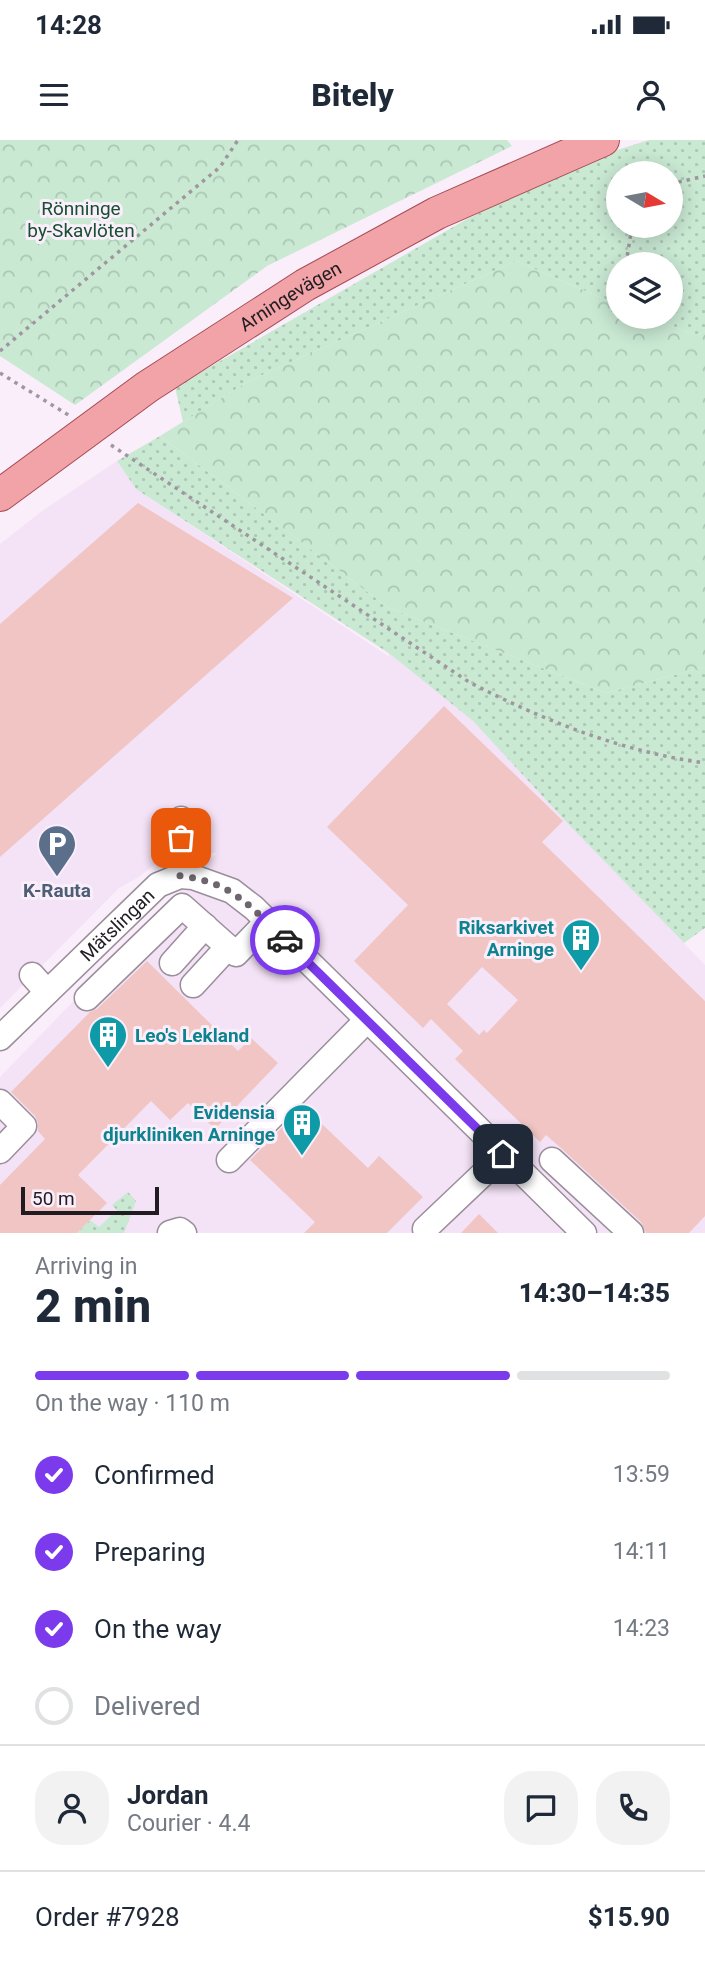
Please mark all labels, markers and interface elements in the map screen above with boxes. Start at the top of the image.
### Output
text: 14:28 [35,10,102,40]
icon: menu [35,76,73,114]
text: Bitely [311,76,394,114]
icon: person [632,76,670,114]
north arrow [606,161,682,238]
map controls [606,161,683,329]
park label: Rönninge by-Skavlöten [27,197,135,242]
button: layers [606,252,683,329]
street label: Arningevägen [235,256,345,337]
pin [151,808,211,868]
icon: bag [162,819,200,857]
parking icon: K-Rauta [36,823,78,878]
place label: K-Rauta [23,879,91,902]
street label: Mätslingan [76,884,159,966]
courier [250,905,320,975]
place label: Riksarkivet Arninge [458,916,555,961]
building icon: Riksarkivet Arninge [560,917,602,972]
icon: car [266,921,304,959]
building icon: Leo's Lekland [87,1014,129,1069]
place label: Leo's Lekland [135,1024,249,1047]
place label: Evidensia djurkliniken Arninge [103,1101,275,1146]
building icon: Evidensia djurkliniken Arninge [281,1102,323,1157]
pin [473,1124,533,1184]
icon: home [484,1135,522,1173]
scale bar [21,1184,159,1216]
text: 50 m [32,1187,75,1210]
text: Arriving in [35,1253,138,1280]
text: 14:30–14:35 [519,1278,670,1308]
text: 2 min [35,1279,151,1333]
text: On the way · 110 m [35,1390,230,1417]
icon: check [35,1456,73,1494]
text: Confirmed [94,1460,215,1490]
text: 13:59 [613,1461,670,1488]
icon: check [35,1533,73,1571]
text: Preparing [94,1537,206,1567]
text: 14:11 [613,1538,670,1565]
icon: check [35,1610,73,1648]
text: On the way [94,1614,222,1644]
text: 14:23 [613,1615,670,1642]
text: Delivered [94,1691,201,1721]
button: person [35,1771,109,1845]
button: chat [504,1771,578,1845]
button: phone [596,1771,670,1845]
text: Jordan [127,1780,209,1810]
text: Courier · 4.4 [127,1810,250,1837]
text: Order #7928 [35,1902,180,1932]
text: $15.90 [588,1902,670,1932]

